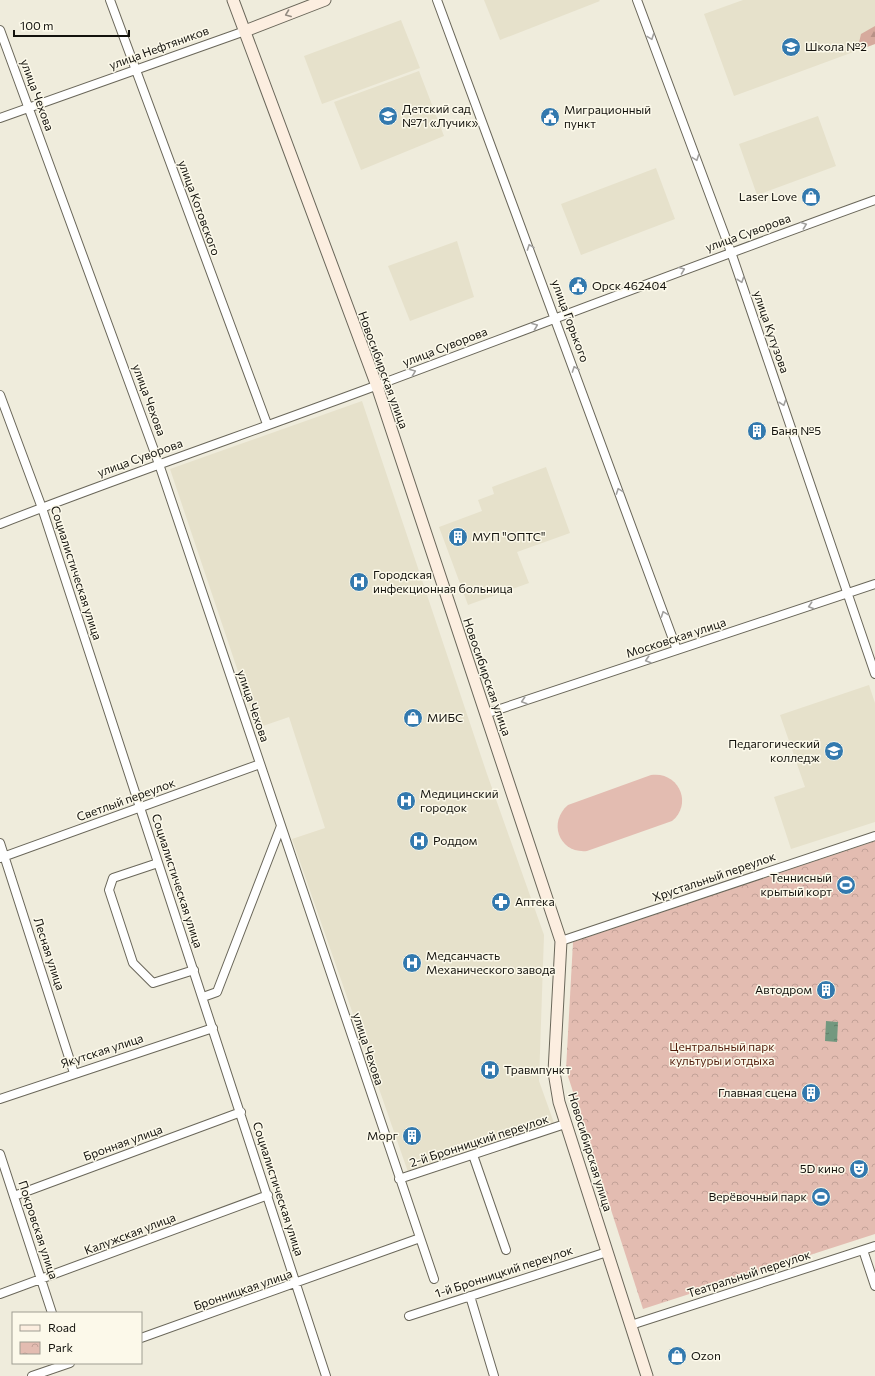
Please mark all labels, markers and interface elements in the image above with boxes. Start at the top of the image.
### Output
one-way arrow [285,9,293,17]
scale bar [14,12,129,38]
text: 100 m [20,18,54,32]
street label: улица Нефтяников [107,22,210,72]
one-way arrow [646,33,654,40]
school or university icon: Школа №2 [780,36,802,58]
place label: Школа №2 [805,39,867,53]
street label: улица Чехова [18,57,57,132]
place label: Детский сад №71 «Лучик» [402,101,479,129]
place label: Миграционный пункт [564,102,651,130]
school or university icon: Детский сад №71 «Лучик» [377,105,399,127]
public building icon: Миграционный пункт [539,106,561,128]
one-way arrow [692,155,700,162]
street label: улица Котовского [176,158,224,257]
shop icon: Laser Love [800,186,822,208]
place label: Laser Love [739,189,797,203]
street label: улица Суворова [703,210,792,254]
one-way arrow [801,222,808,230]
one-way arrow [526,244,534,251]
one-way arrow [679,267,686,275]
public building icon: Орск 462404 [567,275,589,297]
street label: улица Горького [549,277,592,364]
one-way arrow [736,277,745,284]
place label: Орск 462404 [592,278,667,292]
street label: улица Кутузова [751,289,793,375]
street label: Новосибирская улица [356,309,412,430]
one-way arrow [531,322,538,330]
street label: улица Суворова [400,323,489,369]
street label: улица Чехова [130,362,169,437]
one-way arrow [571,366,579,373]
one-way arrow [409,368,416,376]
one-way arrow [778,400,787,407]
building icon: Баня №5 [746,420,768,442]
place label: Баня №5 [771,423,821,437]
street label: улица Суворова [95,435,184,479]
one-way arrow [616,488,624,495]
street label: Социалистическая улица [49,504,105,642]
building icon: МУП "ОПТС" [447,526,469,548]
place label: МУП "ОПТС" [472,529,545,543]
place label: Городская инфекционная больница [373,567,513,595]
hospital icon: Городская инфекционная больница [348,571,370,593]
one-way arrow [808,601,815,610]
one-way arrow [660,610,669,617]
street label: Московская улица [624,614,727,660]
street label: Новосибирская улица [461,616,515,737]
one-way arrow [644,655,651,664]
street label: улица Чехова [235,668,273,744]
one-way arrow [521,696,528,705]
shop icon: МИБС [402,707,424,729]
place label: МИБС [427,710,463,724]
place label: Педагогический колледж [728,736,820,764]
school or university icon: Педагогический колледж [823,740,845,762]
street label: Светлый переулок [74,775,177,823]
place label: Медицинский городок [420,786,499,814]
hospital icon: Медицинский городок [395,790,417,812]
street label: Социалистическая улица [150,812,206,950]
hospital icon: Роддом [408,830,430,852]
place label: Роддом [433,833,477,847]
street label: Хрустальный переулок [650,848,778,904]
place label: Теннисный крытый корт [760,870,832,898]
sports icon: Теннисный крытый корт [835,874,857,896]
pharmacy icon: Аптека [490,891,512,913]
place label: Аптека [515,894,555,908]
street label: Лесная улица [32,915,68,992]
place label: Медсанчасть Механического завода [426,948,555,976]
hospital icon: Медсанчасть Механического завода [401,952,423,974]
building icon: Автодром [815,979,837,1001]
place label: Автодром [755,982,812,996]
street label: улица Чехова [351,1011,387,1087]
street label: Якутская улица [59,1030,145,1070]
park label: Центральный парк культуры и отдыха [669,1039,775,1067]
hospital icon: Травмпункт [479,1059,501,1081]
place label: Травмпункт [504,1062,571,1076]
building icon: Главная сцена [800,1082,822,1104]
place label: Главная сцена [718,1085,797,1099]
street label: Новосибирская улица [566,1091,616,1213]
street label: 2-й Бронницкий переулок [407,1111,551,1169]
street label: Социалистическая улица [251,1120,307,1258]
street label: Бронная улица [81,1121,164,1163]
building icon: Морг [401,1125,423,1147]
place label: Морг [367,1128,398,1142]
theatre icon: 5D кино [848,1158,870,1180]
place label: 5D кино [800,1161,845,1175]
street label: Покровская улица [16,1178,62,1281]
sports icon: Верёвочный парк [810,1186,832,1208]
place label: Верёвочный парк [708,1189,808,1203]
street label: Калужская улица [82,1209,177,1257]
street label: 1-й Бронницкий переулок [433,1242,575,1300]
street label: Театральный переулок [685,1246,813,1300]
street label: Бронницкая улица [192,1266,294,1312]
legend [12,1312,142,1364]
text: Road [48,1320,76,1334]
text: Park [48,1340,74,1354]
shop icon: Ozon [666,1345,688,1367]
place label: Ozon [691,1348,721,1362]

